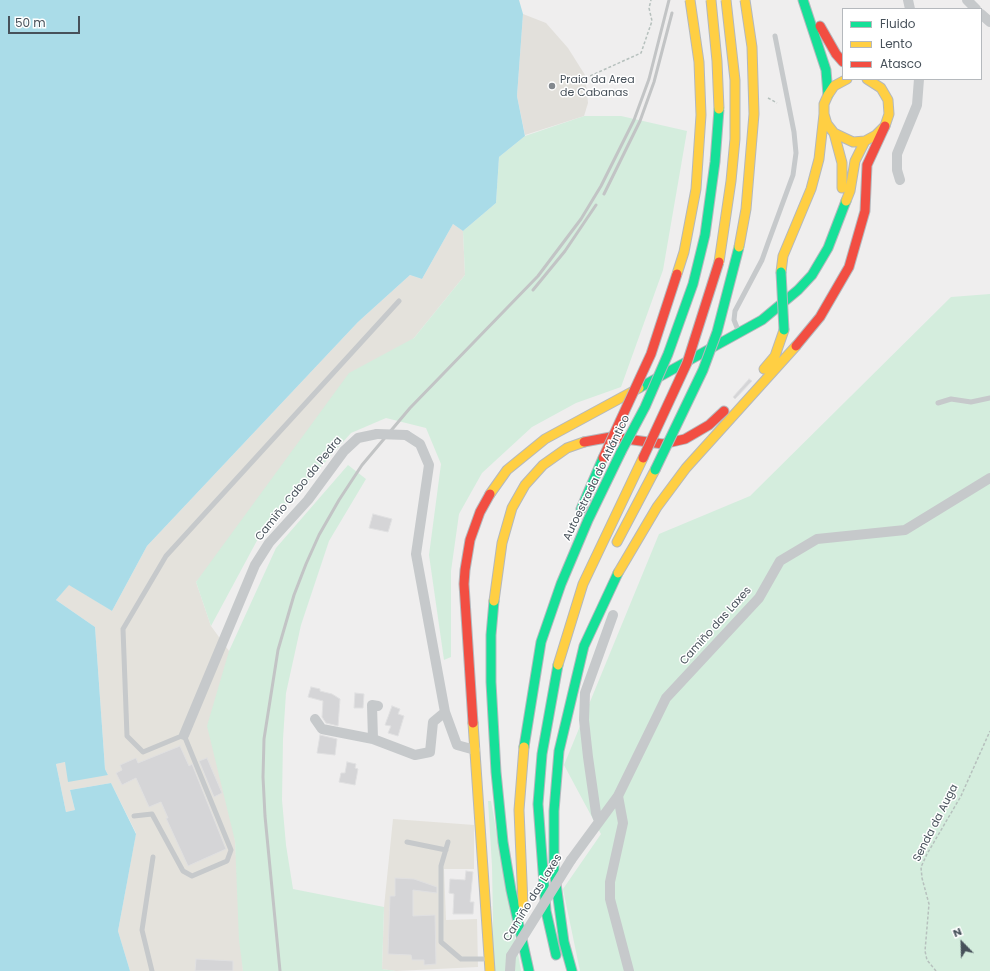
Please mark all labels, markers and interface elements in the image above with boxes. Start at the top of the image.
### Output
scale bar [10,8,82,34]
legend [842,8,982,80]
text: 50 m [15,14,46,31]
text: Fluido [880,15,915,32]
text: Lento [880,35,912,52]
text: Atasco [880,55,922,72]
place label: Praia da Area de Cabanas [560,73,635,99]
marker: Praia da Area de Cabanas [547,81,557,91]
street label: Autoestrada do Atlántico [561,413,633,543]
street label: Camiño Cabo da Pedra [253,434,345,544]
street label: Camiño das Laxes [677,584,755,668]
street label: Senda da Auga [911,782,961,864]
street label: Camiño das Laxes [501,852,565,944]
north arrow [942,923,982,963]
text: N [950,923,964,941]

